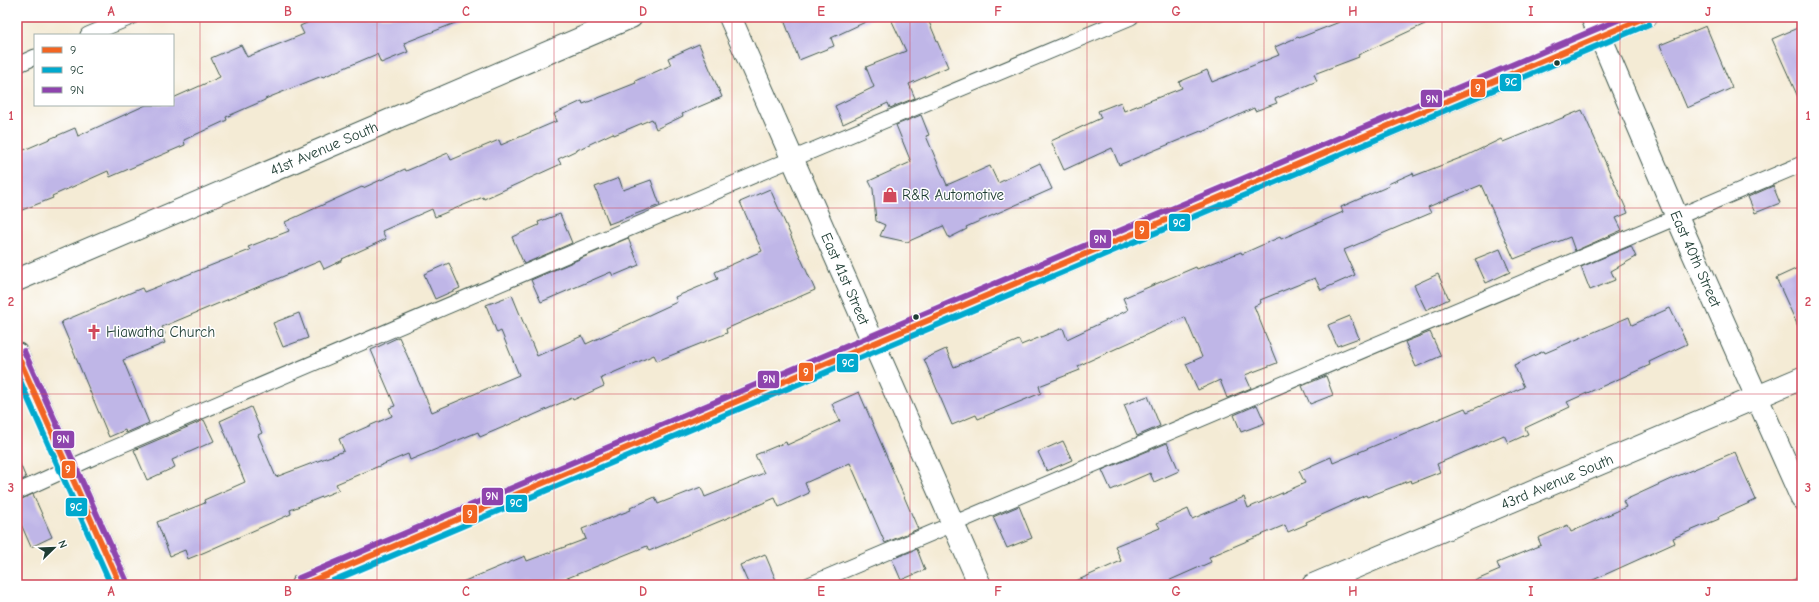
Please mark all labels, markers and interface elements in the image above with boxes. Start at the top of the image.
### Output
text: A [107,4,115,19]
text: B [284,4,292,19]
text: C [462,4,470,19]
text: D [639,4,647,19]
text: E [817,4,825,19]
text: F [994,4,1002,19]
text: G [1171,4,1181,19]
text: H [1348,4,1358,19]
text: I [1528,4,1534,19]
text: J [1705,4,1711,19]
legend [34,34,174,106]
text: 9 [70,43,76,57]
unlabelled marker [1552,58,1562,68]
text: 9C [70,63,84,77]
line badge: 9C [1499,73,1522,92]
text: 9C [1505,76,1518,89]
line badge: 9 [1470,78,1486,98]
text: 9 [1475,82,1481,95]
text: 9N [70,83,84,97]
line badge: 9N [1420,89,1443,108]
text: 9N [1426,93,1438,106]
text: 1 [8,108,14,123]
text: 1 [1805,108,1811,123]
street label: 41st Avenue South [267,117,381,180]
shop icon: R&R Automotive [881,186,899,204]
place label: R&R Automotive [902,186,1005,204]
street label: East 40th Street [1666,208,1725,310]
line badge: 9C [1168,213,1191,232]
text: 9C [1173,217,1186,230]
line badge: 9 [1134,220,1150,240]
text: 9 [1139,224,1145,237]
line badge: 9N [1089,229,1112,249]
street label: East 41st Street [817,230,874,328]
text: 9N [1094,233,1106,246]
text: 2 [8,294,14,309]
text: 2 [1805,294,1811,309]
unlabelled marker [911,312,921,322]
church icon: Hiawatha Church [85,323,103,341]
place label: Hiawatha Church [106,323,215,341]
line badge: 9C [836,353,859,373]
text: 9C [842,357,855,370]
line badge: 9 [798,362,814,382]
text: 9 [803,366,809,379]
line badge: 9N [757,370,780,389]
text: 9N [763,373,775,386]
line badge: 9N [52,430,75,449]
text: 9N [57,433,69,446]
street label: 43rd Avenue South [1498,450,1616,513]
line badge: 9 [61,460,76,479]
text: 9 [65,463,71,476]
text: 3 [8,480,14,495]
text: 3 [1805,480,1811,495]
line badge: 9N [481,487,504,506]
text: 9N [486,490,498,503]
line badge: 9C [505,494,528,513]
line badge: 9C [65,497,88,517]
text: 9C [510,497,523,510]
text: 9C [70,501,83,514]
line badge: 9 [462,504,478,524]
text: 9 [467,508,473,521]
north arrow [34,528,74,568]
text: N [55,538,70,550]
text: A [107,584,115,599]
text: B [284,584,292,599]
text: C [462,584,470,599]
text: D [639,584,647,599]
text: E [817,584,825,599]
text: F [994,584,1002,599]
text: G [1171,584,1181,599]
text: H [1348,584,1358,599]
text: I [1528,584,1534,599]
text: J [1705,584,1711,599]

